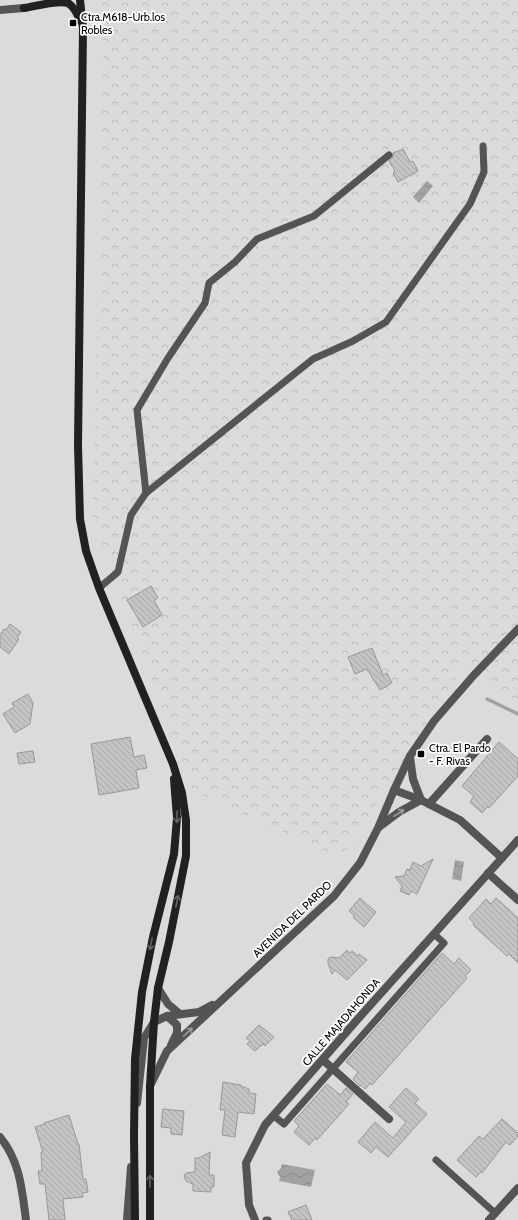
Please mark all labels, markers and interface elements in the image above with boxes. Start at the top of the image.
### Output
place label: Ctra.M618-Urb.los Robles [81,10,166,37]
marker: Ctra.M618-Urb.los Robles [68,18,78,28]
place label: Ctra. El Pardo - F. Rivas [429,741,491,768]
marker: Ctra. El Pardo - F. Rivas [416,749,426,759]
one-way arrow [393,809,404,817]
one-way arrow [173,810,181,823]
street label: AVENIDA DEL PARDO [250,877,335,960]
one-way arrow [174,895,182,908]
one-way arrow [147,937,155,950]
street label: CALLE MAJADAHONDA [299,975,383,1069]
one-way arrow [183,1027,193,1037]
one-way arrow [146,1175,154,1188]

